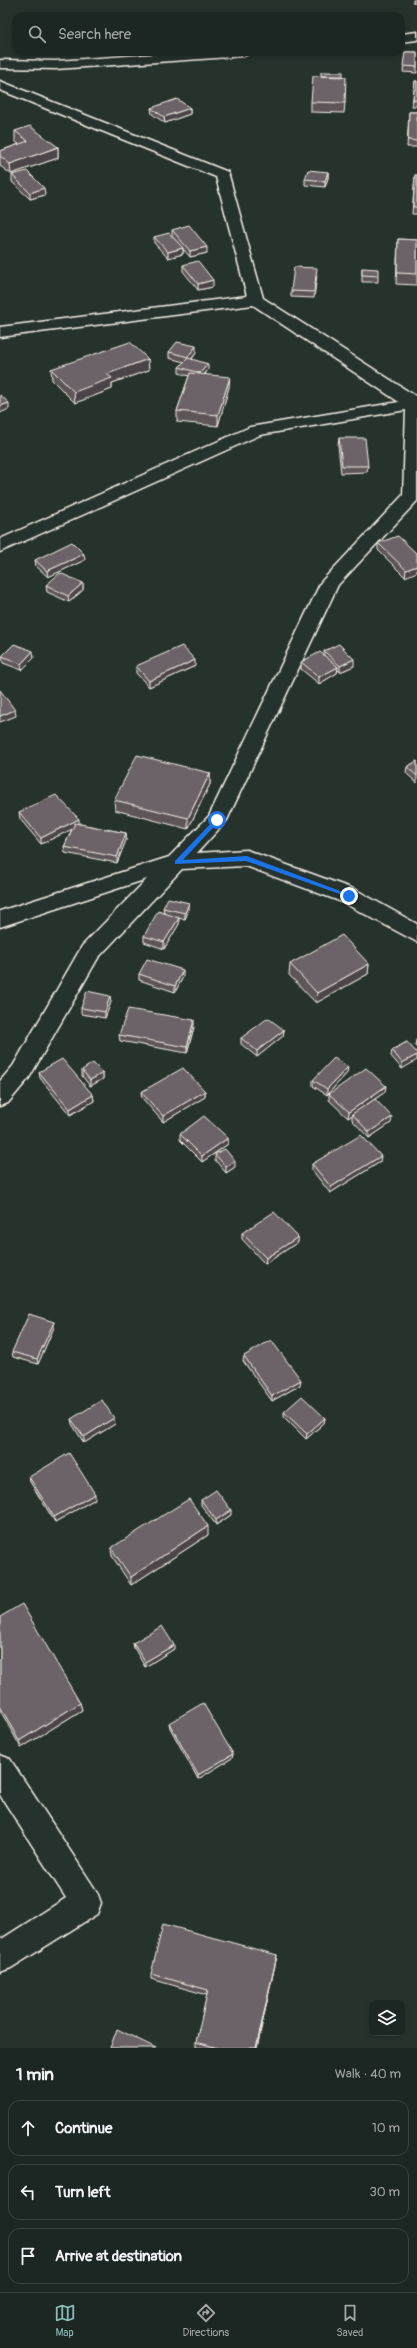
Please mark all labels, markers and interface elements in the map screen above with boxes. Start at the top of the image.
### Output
search box [12,12,405,56]
icon: search [26,23,48,45]
text: Search here [58,25,131,44]
route start [208,811,226,829]
route end [340,887,358,905]
map controls [369,2000,405,2036]
button: layers [369,2000,405,2036]
text: 1 min [16,2064,54,2085]
text: Walk · 40 m [335,2066,401,2082]
icon: ahead [17,2117,39,2139]
text: Continue [55,2119,113,2138]
text: 10 m [372,2120,400,2136]
icon: left [17,2181,39,2203]
text: Turn left [55,2183,111,2202]
text: 30 m [370,2184,400,2200]
icon: arrive [17,2245,39,2267]
text: Arrive at destination [55,2247,182,2266]
tab: Map [54,2302,76,2339]
tab: Directions [183,2302,229,2339]
tab: Saved [336,2302,363,2339]

